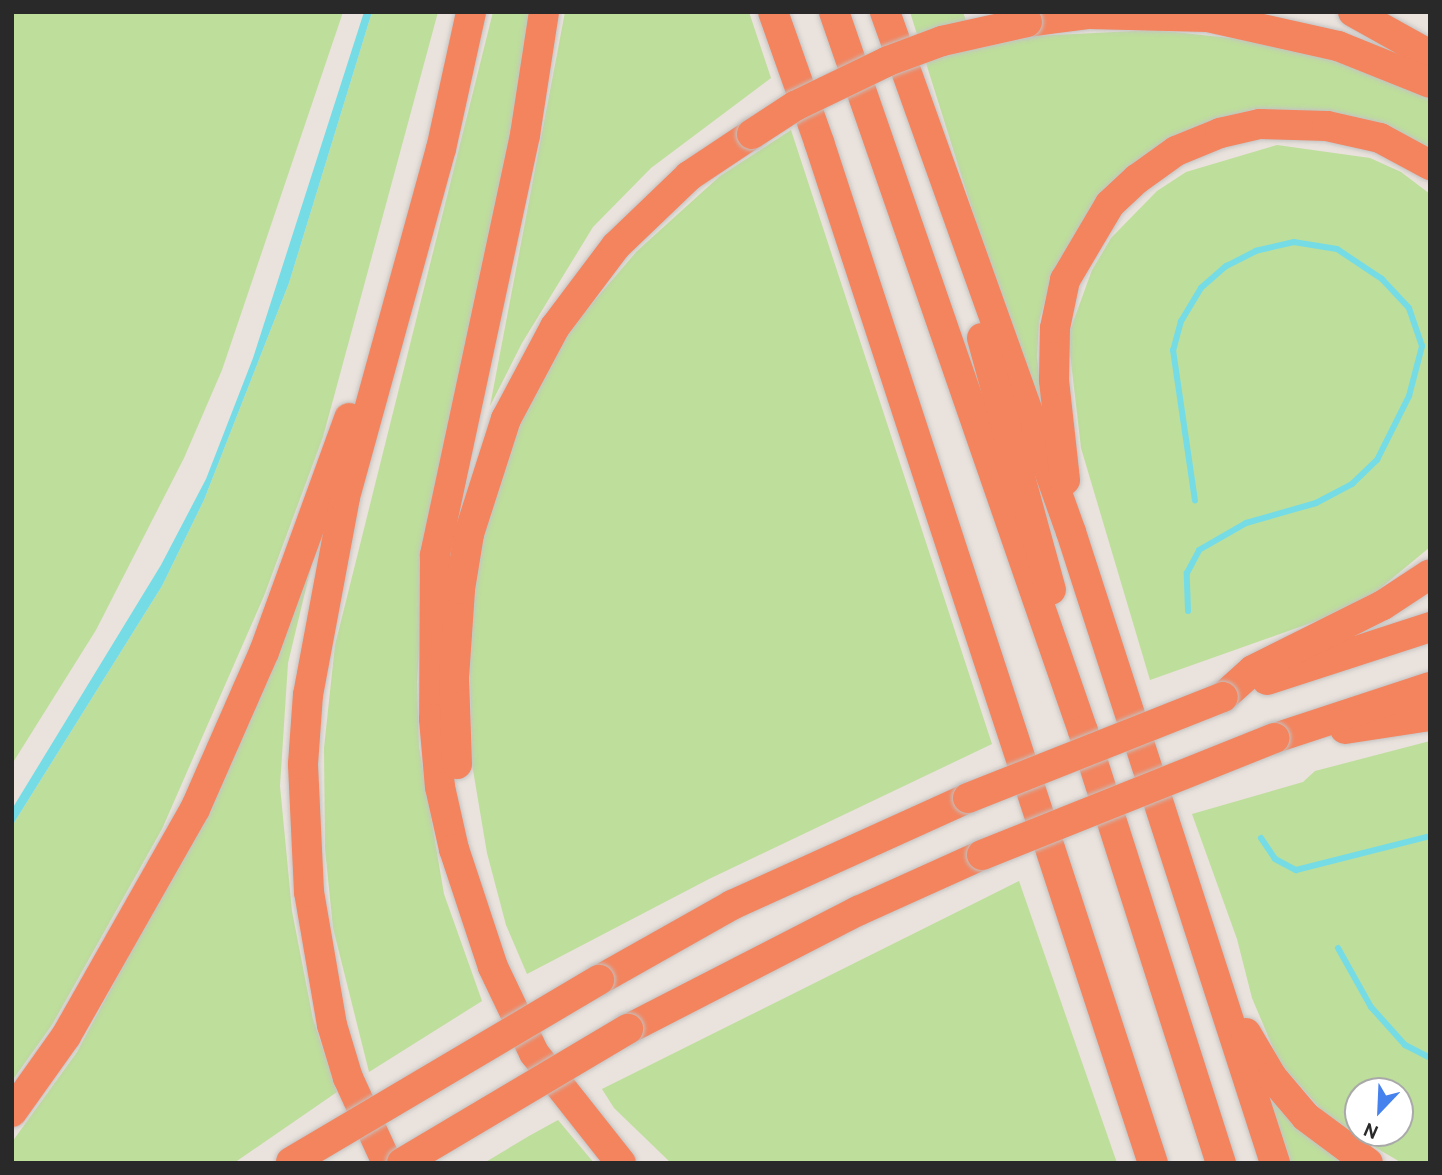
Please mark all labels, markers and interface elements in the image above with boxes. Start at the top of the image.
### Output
north arrow [1344,1077,1414,1147]
text: N [1361,1116,1383,1143]

